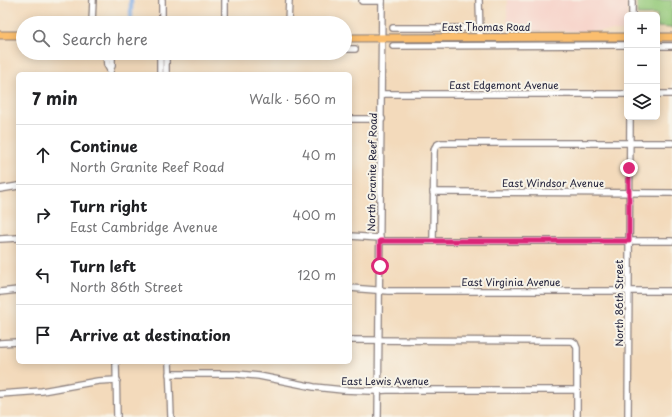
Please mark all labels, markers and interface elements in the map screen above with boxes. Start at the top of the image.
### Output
map controls [624,12,660,120]
button: + [624,12,660,48]
search box [16,16,352,60]
street label: East Thomas Road [442,19,531,34]
icon: search [30,27,52,49]
text: Search here [62,27,148,50]
button: − [624,48,660,84]
street label: East Edgemont Avenue [449,77,559,92]
button: layers [624,84,660,120]
text: 7 min [32,85,78,111]
text: Walk · 560 m [249,89,336,108]
street label: North Granite Reef Road [363,112,380,232]
text: Continue [70,134,138,157]
icon: ahead [32,144,54,166]
text: 40 m [302,145,336,164]
text: North Granite Reef Road [70,157,224,176]
route end [620,159,638,177]
street label: East Windsor Avenue [502,175,604,190]
text: Turn right [70,194,147,217]
icon: right [32,204,54,226]
text: 400 m [293,205,336,224]
text: East Cambridge Avenue [70,217,218,236]
text: Turn left [70,254,136,277]
route start [371,257,389,275]
street label: North 86th Street [611,260,626,346]
icon: left [32,264,54,286]
text: 120 m [297,265,336,284]
street label: East Virginia Avenue [462,274,561,289]
text: North 86th Street [70,277,183,296]
text: Arrive at destination [70,323,231,346]
icon: arrive [32,324,54,346]
street label: East Lewis Avenue [341,373,429,388]

